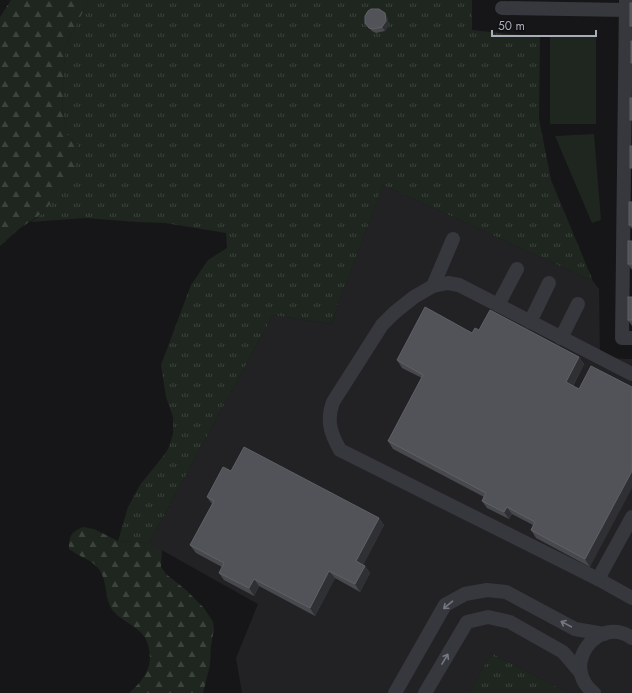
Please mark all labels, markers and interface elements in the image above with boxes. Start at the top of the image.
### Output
scale bar [492,12,596,38]
text: 50 m [498,17,525,35]
one-way arrow [443,600,453,609]
one-way arrow [560,619,572,627]
one-way arrow [441,653,449,665]

